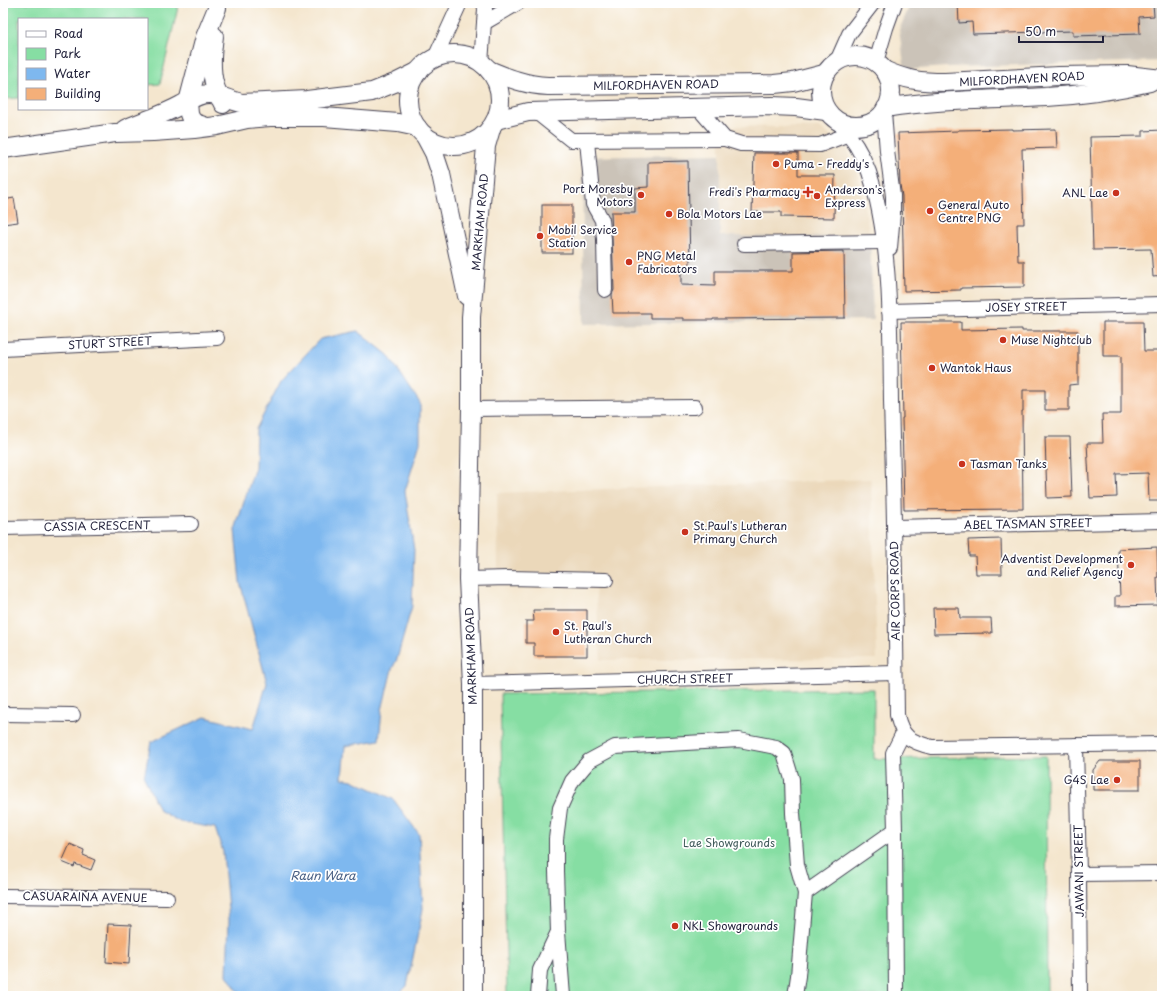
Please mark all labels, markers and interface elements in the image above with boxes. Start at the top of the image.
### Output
legend [18,18,148,110]
scale bar [1019,18,1103,44]
text: 50 m [1025,22,1056,40]
text: Road [54,24,83,42]
text: Park [54,44,81,62]
text: Water [54,64,91,82]
street label: MILFORDHAVEN ROAD [959,67,1085,90]
street label: MILFORDHAVEN ROAD [593,75,719,94]
text: Building [54,84,101,102]
place label: Puma - Freddy's [784,155,869,172]
marker: Puma - Freddy's [771,159,781,169]
street label: MARKHAM ROAD [467,173,492,271]
place label: Port Moresby Motors [563,180,633,210]
place label: Anderson's Express [825,181,882,211]
place label: Fredi's Pharmacy [709,183,800,200]
place label: ANL Lae [1062,184,1108,201]
marker: Fredi's Pharmacy [803,187,813,197]
marker: ANL Lae [1111,188,1121,198]
marker: Port Moresby Motors [636,190,646,200]
marker: Anderson's Express [812,191,822,201]
place label: General Auto Centre PNG [938,196,1009,226]
place label: Bola Motors Lae [677,205,762,222]
marker: General Auto Centre PNG [925,206,935,216]
marker: Bola Motors Lae [664,209,674,219]
place label: Mobil Service Station [548,221,617,251]
marker: Mobil Service Station [535,231,545,241]
place label: PNG Metal Fabricators [637,247,697,277]
marker: PNG Metal Fabricators [624,257,634,267]
street label: JOSEY STREET [985,297,1068,316]
place label: Muse Nightclub [1011,331,1092,348]
street label: STURT STREET [68,332,153,353]
marker: Muse Nightclub [998,335,1008,345]
place label: Wantok Haus [940,359,1011,376]
marker: Wantok Haus [927,363,937,373]
place label: Tasman Tanks [970,455,1047,472]
marker: Tasman Tanks [957,459,967,469]
street label: ABEL TASMAN STREET [964,514,1093,533]
street label: CASSIA CRESCENT [43,516,151,535]
place label: St.Paul's Lutheran Primary Church [693,517,787,547]
marker: St.Paul's Lutheran Primary Church [680,527,690,537]
street label: AIR CORPS ROAD [885,541,904,641]
place label: Adventist Development and Relief Agency [1001,550,1124,580]
marker: Adventist Development and Relief Agency [1126,560,1136,570]
street label: MARKHAM ROAD [460,607,481,705]
place label: St. Paul's Lutheran Church [564,617,652,647]
marker: St. Paul's Lutheran Church [551,627,561,637]
street label: CHURCH STREET [637,669,734,688]
place label: G4S Lae [1064,771,1109,788]
marker: G4S Lae [1112,775,1122,785]
street label: JAWANI STREET [1069,824,1088,917]
park label: Lae Showgrounds [683,834,775,851]
water label: Raun Wara [290,866,356,884]
street label: CASUARAINA AVENUE [22,887,148,906]
place label: NKL Showgrounds [683,917,778,934]
marker: NKL Showgrounds [670,921,680,931]

